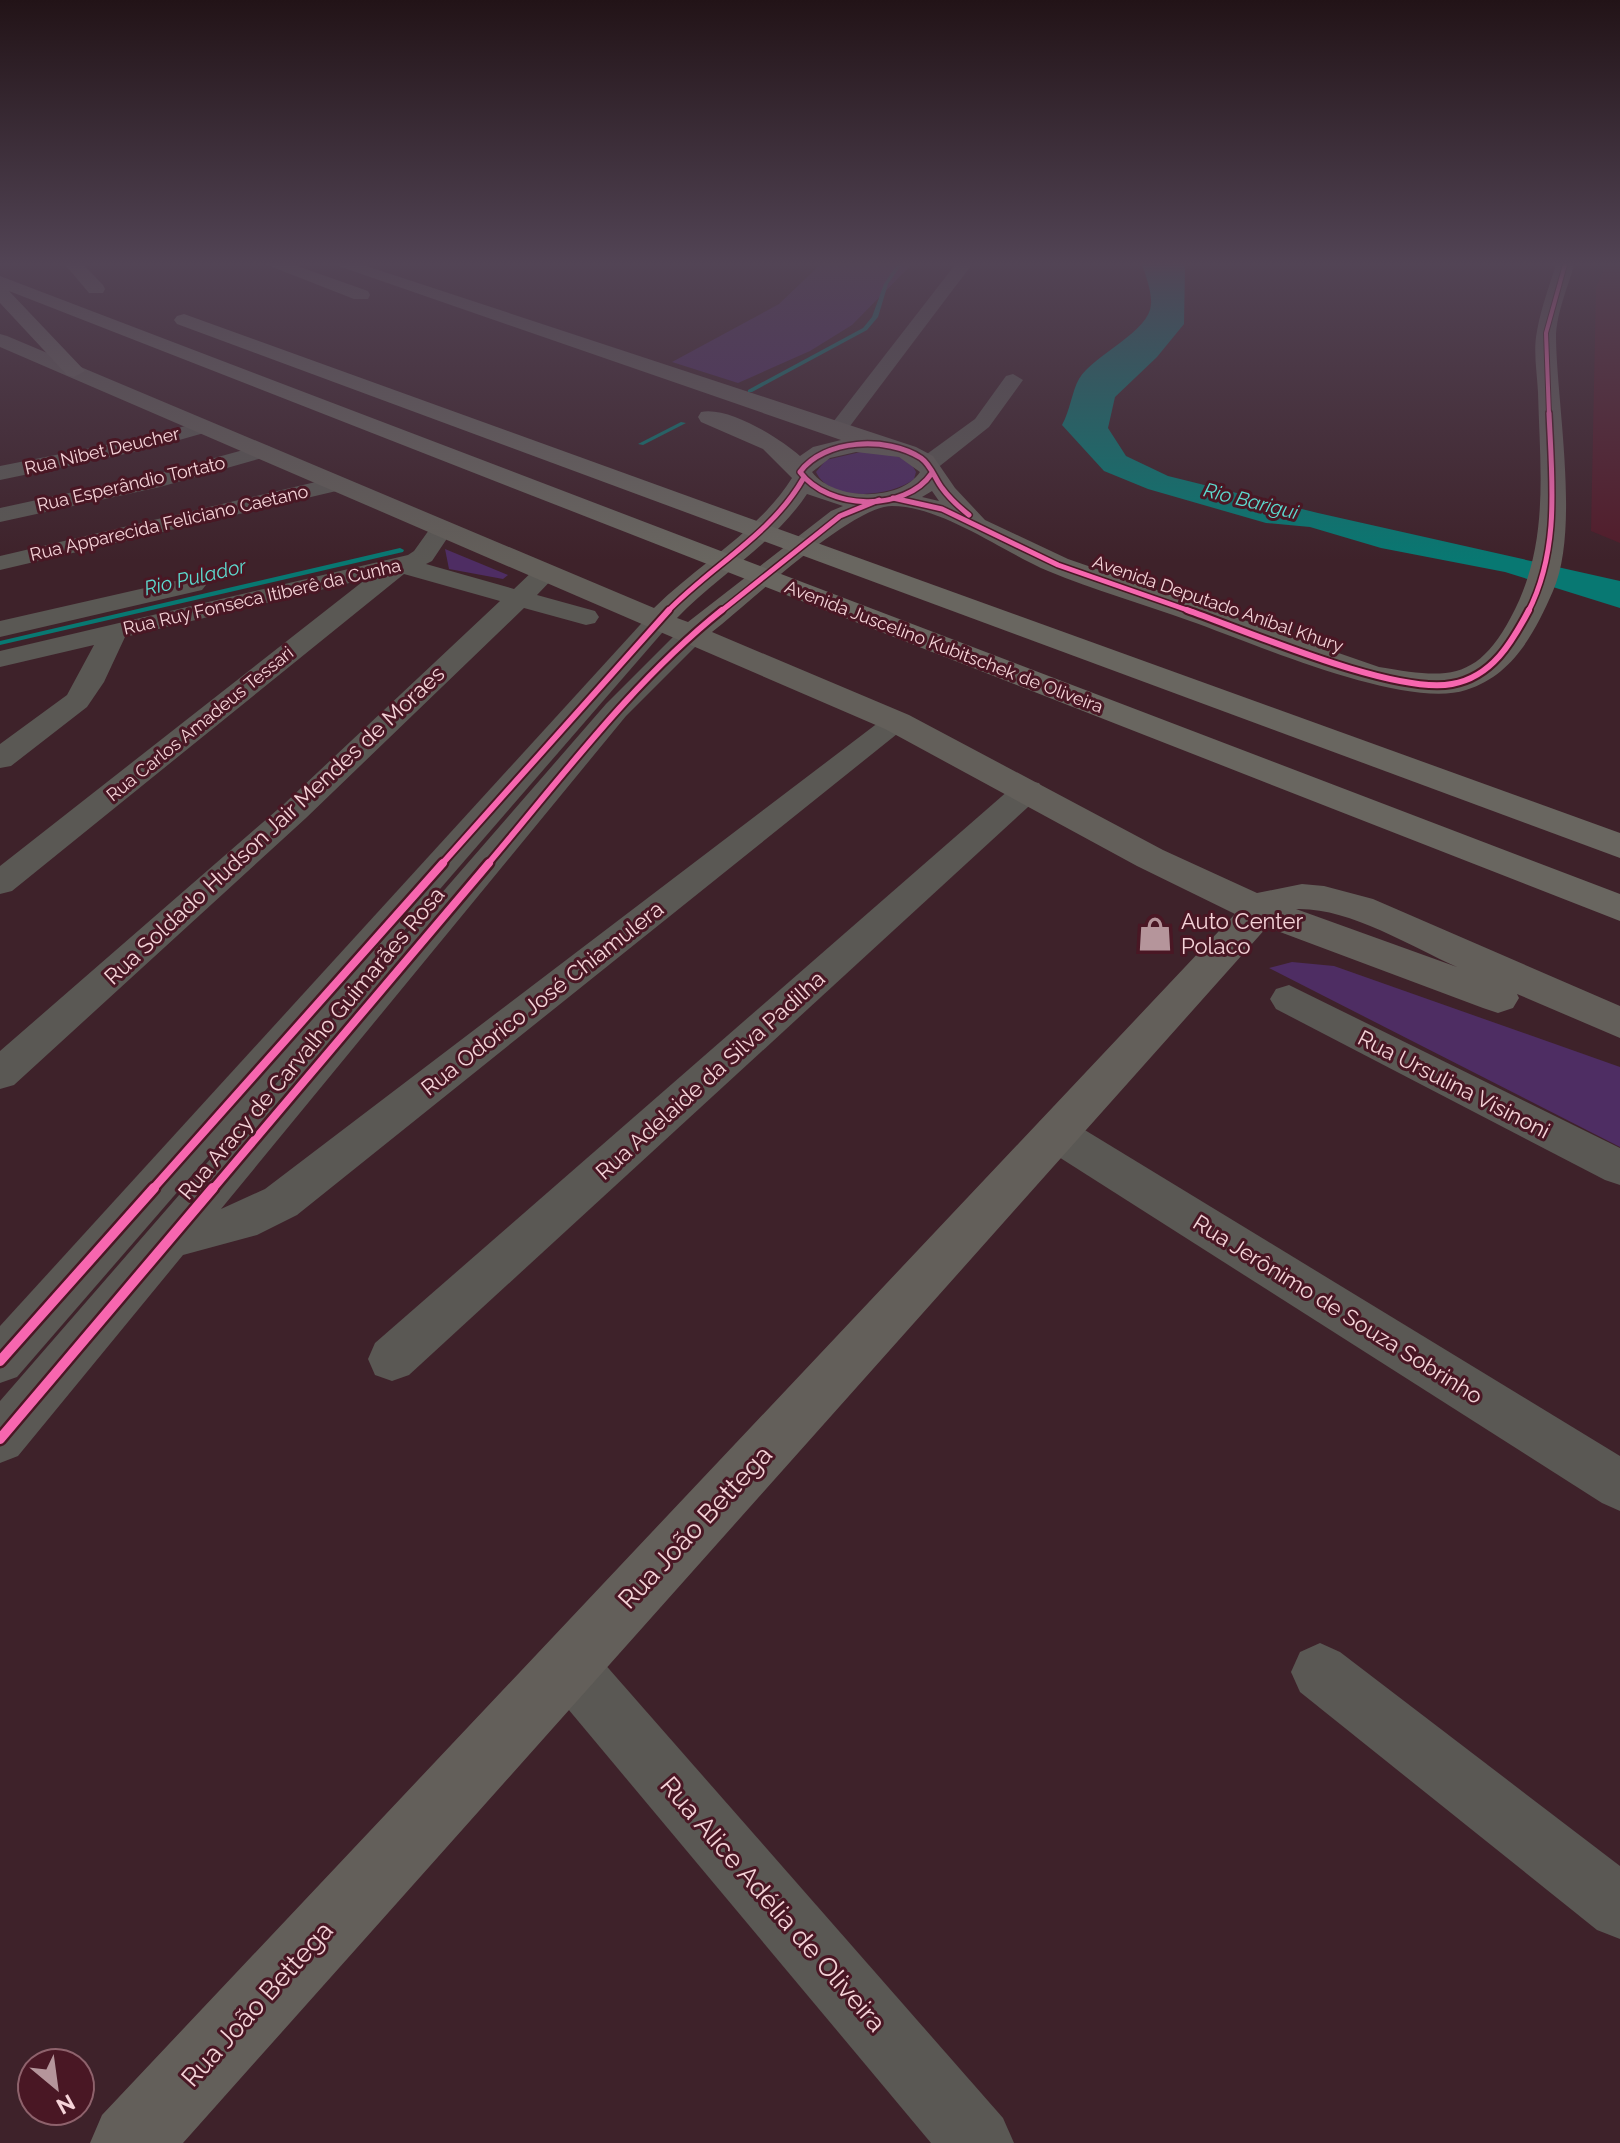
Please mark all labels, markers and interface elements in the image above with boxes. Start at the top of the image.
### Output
street label: Rua Nibet Deucher [22,422,182,479]
street label: Rua Esperândio Tortato [35,452,227,515]
water label: Rio Barigui [1201,478,1301,524]
street label: Rua Apparecida Feliciano Caetano [28,480,310,565]
street label: Avenida Deputado Aníbal Khury [1090,551,1346,656]
water label: Rio Pulador [142,553,249,600]
street label: Rua Ruy Fonseca Itiberê da Cunha [121,554,403,639]
street label: Avenida Juscelino Kubitschek de Oliveira [782,576,1106,717]
street label: Rua Carlos Amadeus Tessari [102,642,297,805]
street label: Rua Soldado Hudson Jair Mendes de Moraes [99,660,449,990]
street label: Rua Aracy de Carvalho Guimarães Rosa [173,881,449,1205]
street label: Rua Odorico José Chiamulera [416,895,668,1101]
place label: Auto Center Polaco [1181,908,1303,959]
shop icon: Auto Center Polaco [1136,915,1174,953]
street label: Rua Adelaide da Silva Padilha [590,965,830,1185]
street label: Rua Ursulina Visinoni [1354,1024,1554,1144]
street label: Rua Jerônimo de Souza Sobrinho [1189,1209,1487,1409]
street label: Rua João Bettega [612,1439,778,1615]
street label: Rua Alice Adélia de Oliveira [654,1770,892,2038]
street label: Rua João Bettega [175,1915,339,2093]
north arrow [16,2047,96,2127]
text: N [52,2089,79,2120]

